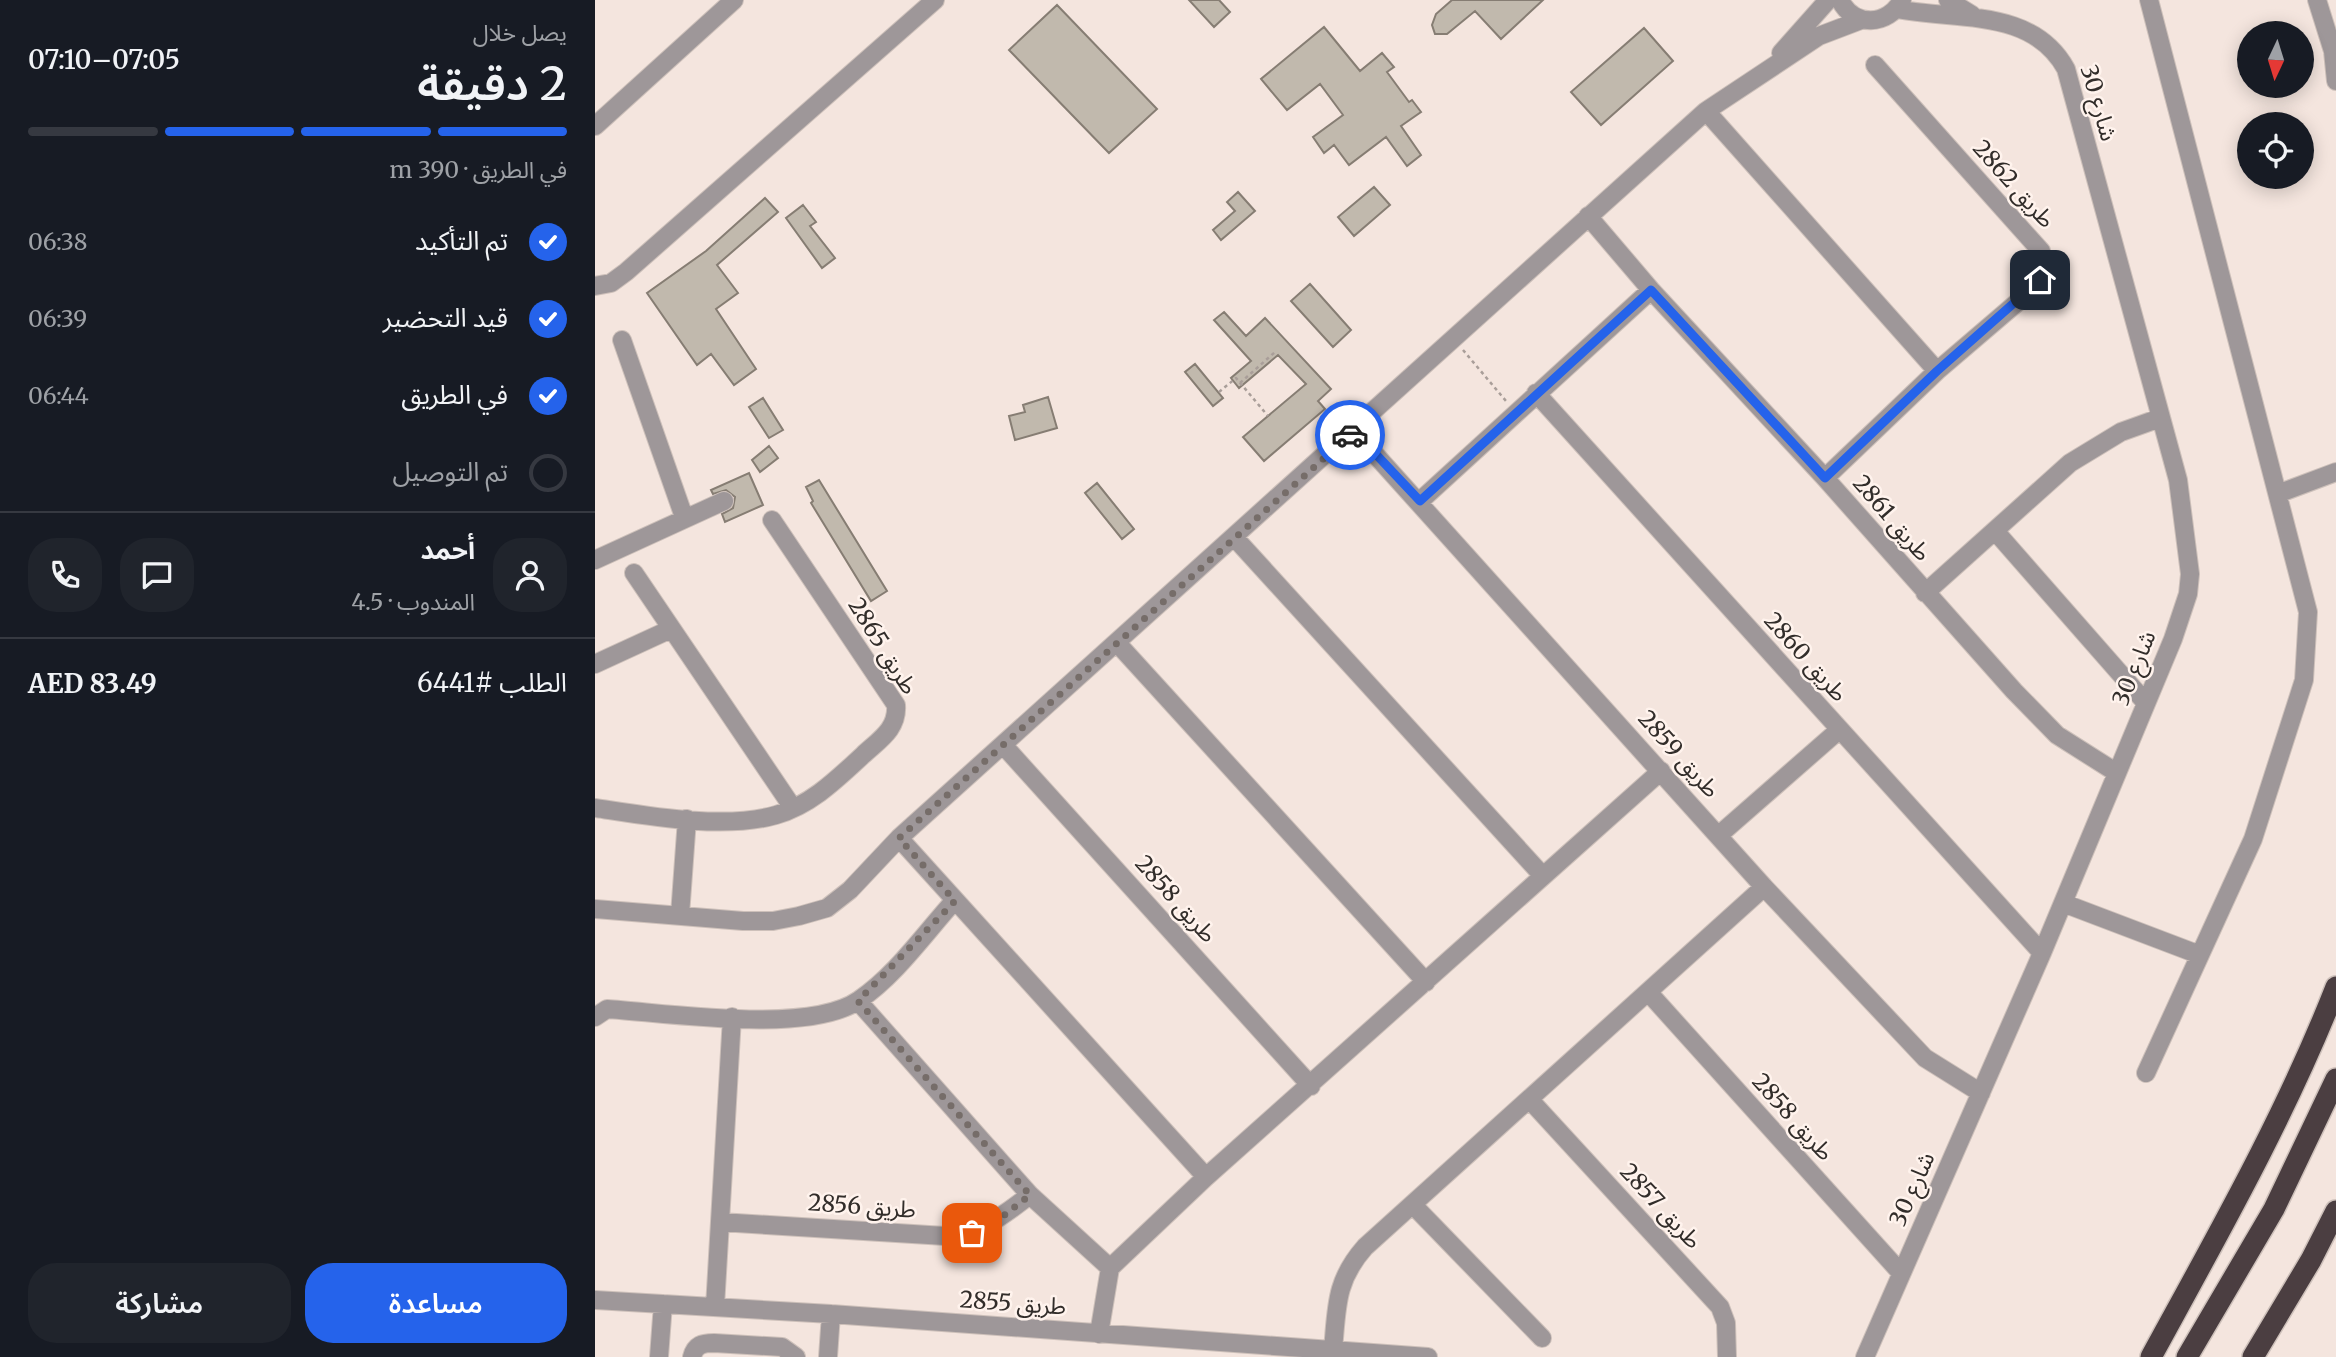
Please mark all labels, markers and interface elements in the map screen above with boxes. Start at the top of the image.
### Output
text: يصل خلال [473,18,567,47]
north arrow [2237,21,2313,98]
map controls [2237,21,2314,189]
text: 07:05–07:10 [28,43,180,76]
text: 2 دقيقة [417,55,567,113]
street label: شارع 30 [2072,61,2124,145]
button: locate [2237,112,2314,189]
street label: طريق 2862 [1967,134,2061,234]
text: في الطريق · 390 m [390,155,567,184]
icon: check [529,223,567,261]
text: تم التأكيد [415,224,508,257]
text: 06:38 [28,227,87,256]
pin [2010,250,2070,310]
icon: home [2021,261,2059,299]
icon: check [529,300,567,338]
text: قيد التحضير [383,301,508,334]
text: 06:39 [28,304,87,333]
icon: check [529,377,567,415]
text: في الطريق [401,378,508,411]
text: 06:44 [28,381,89,410]
courier [1315,400,1385,470]
icon: car [1331,416,1369,454]
text: تم التوصيل [392,455,508,488]
street label: طريق 2861 [1847,469,1938,567]
text: أحمد [421,533,475,566]
button: phone [28,538,102,612]
button: chat [120,538,194,612]
button: person [493,538,567,612]
text: المندوب · 4.5 [351,587,475,616]
street label: طريق 2865 [842,592,924,699]
street label: طريق 2860 [1759,606,1854,707]
street label: شارع 30 [2105,626,2164,711]
text: الطلب #6441 [417,666,567,699]
text: AED 83.49 [28,667,157,700]
street label: طريق 2859 [1633,704,1726,803]
street label: طريق 2858 [1130,849,1223,948]
street label: طريق 2858 [1747,1067,1840,1166]
street label: شارع 30 [1882,1147,1943,1232]
street label: طريق 2857 [1614,1157,1708,1255]
street label: طريق 2856 [807,1187,917,1224]
pin [942,1203,1002,1263]
icon: bag [953,1214,991,1252]
button: مشاركة [28,1263,291,1343]
button: مساعدة [305,1263,567,1343]
street label: طريق 2855 [959,1284,1067,1321]

